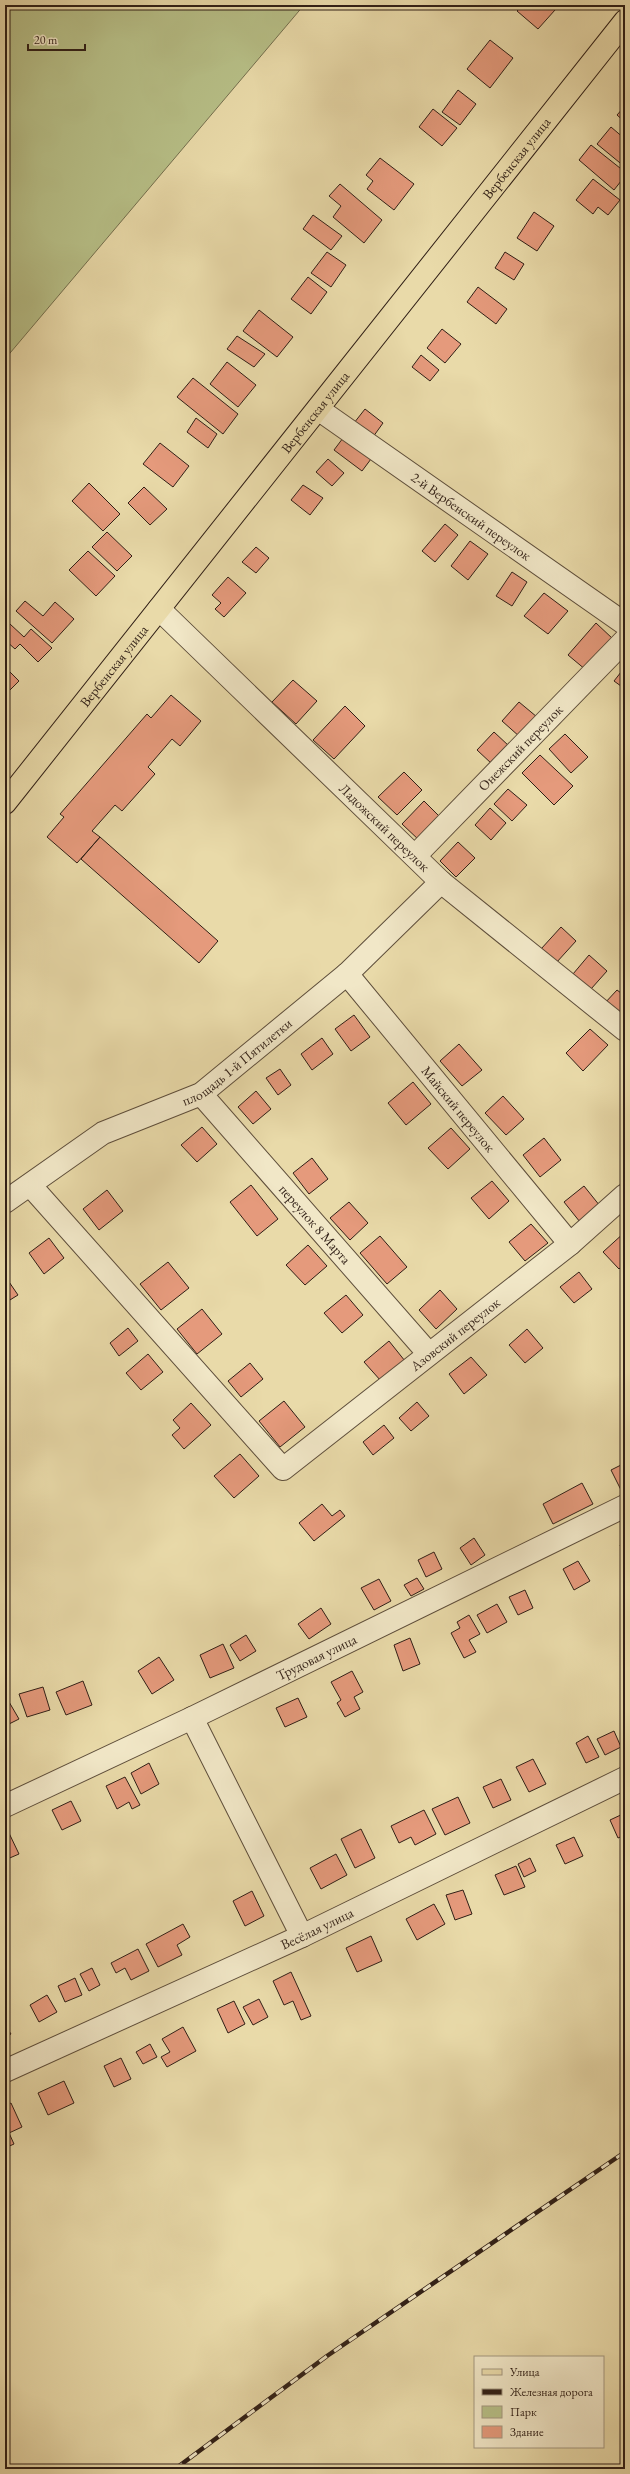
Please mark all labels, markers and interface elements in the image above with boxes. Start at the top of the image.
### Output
scale bar [28,26,85,52]
text: 20 m [34,32,58,48]
street label: Вербенская улица [478,113,555,203]
street label: Вербенская улица [277,367,353,457]
street label: 2-й Вербенский переулок [408,468,535,565]
street label: Вербенская улица [76,621,152,711]
street label: Онежский переулок [474,700,567,795]
street label: Ладожский переулок [335,779,434,876]
street label: площадь 1-й Пятилетки [179,1014,296,1110]
street label: Майский переулок [418,1062,500,1156]
street label: переулок 8 Марта [275,1180,355,1268]
street label: Азовский переулок [406,1293,504,1375]
street label: Трудовая улица [273,1630,360,1684]
street label: Весёлая улица [278,1903,357,1954]
legend [474,2356,604,2448]
text: Улица [509,2364,540,2380]
text: Железная дорога [509,2384,593,2400]
text: Парк [510,2404,537,2420]
text: Здание [510,2424,544,2440]

